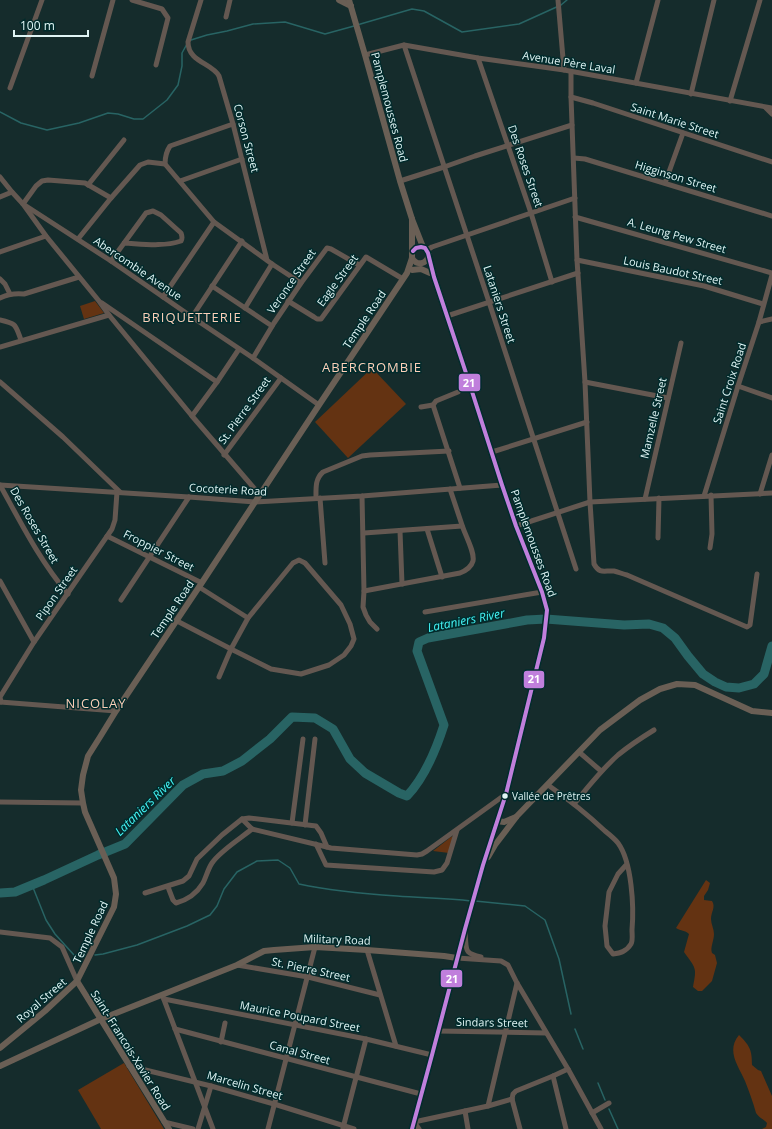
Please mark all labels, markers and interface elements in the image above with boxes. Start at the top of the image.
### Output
scale bar [14,12,88,38]
text: 100 m [20,17,55,34]
street label: Avenue Père Laval [522,47,616,77]
street label: Pamplemousses Road [368,50,412,164]
street label: Saint Marie Street [629,99,721,141]
street label: Corson Street [231,102,263,174]
street label: Des Roses Street [505,123,547,209]
street label: Higginson Street [633,156,719,196]
street label: A. Leung Pew Street [626,214,728,256]
street label: Abercombie Avenue [91,233,185,303]
street label: Veronce Street [263,246,319,316]
street label: Eagle Street [313,251,361,309]
street label: Louis Baudot Street [622,252,724,288]
street label: Lataniers Street [480,263,520,345]
street label: Temple Road [339,287,389,351]
district label: BRIQUETTERIE [142,308,242,326]
street label: Saint Croix Road [709,341,749,425]
district label: ABERCROMBIE [322,358,422,376]
street label: St. Pierre Street [214,373,274,447]
line badge: 21 [458,373,481,392]
text: 21 [463,375,475,390]
street label: Mamzelle Street [636,376,670,460]
street label: Cocoterie Road [189,479,267,499]
street label: Des Roses Street [7,484,63,566]
street label: Pamplemousses Road [508,487,560,599]
street label: Froppier Street [121,526,197,574]
street label: Pipon Street [32,563,80,623]
street label: Temple Road [147,577,197,641]
water label: Lataniers River [426,604,507,636]
line badge: 21 [523,670,545,689]
text: 21 [528,671,540,686]
district label: NICOLAY [66,694,127,712]
water label: Lataniers River [111,772,180,839]
place label: Vallée de Prêtres [512,789,591,803]
marker: Vallée de Prêtres [500,791,510,801]
street label: Temple Road [69,898,111,966]
street label: Military Road [303,930,371,948]
street label: St. Pierre Street [270,953,352,985]
line badge: 21 [440,969,463,988]
text: 21 [446,971,458,986]
street label: Royal Street [13,974,69,1026]
street label: Saint- Francois-Xavier Road [88,987,174,1113]
street label: Maurice Poupard Street [239,997,361,1035]
street label: Sindars Street [456,1014,528,1030]
street label: Canal Street [268,1037,332,1067]
street label: Marcelin Street [206,1067,285,1103]

